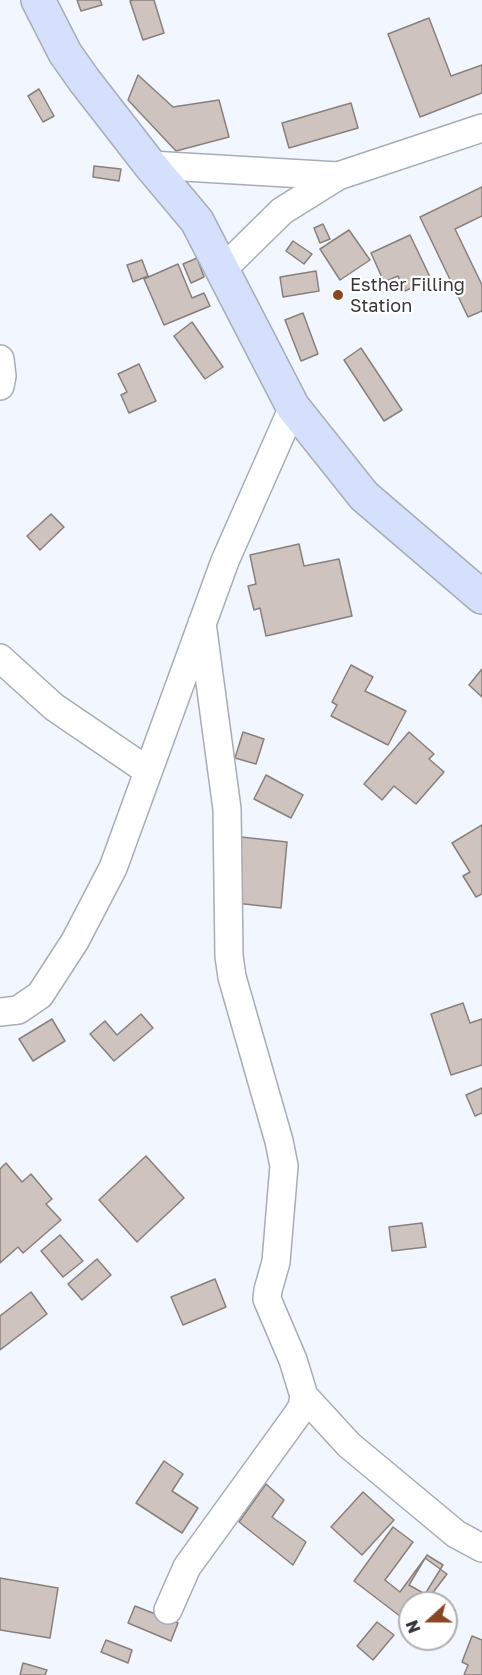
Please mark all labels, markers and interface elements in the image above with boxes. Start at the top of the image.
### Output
place label: Esther Filling Station [350,274,465,316]
marker: Esther Filling Station [331,288,345,302]
north arrow [398,1591,458,1651]
text: N [402,1617,425,1636]

